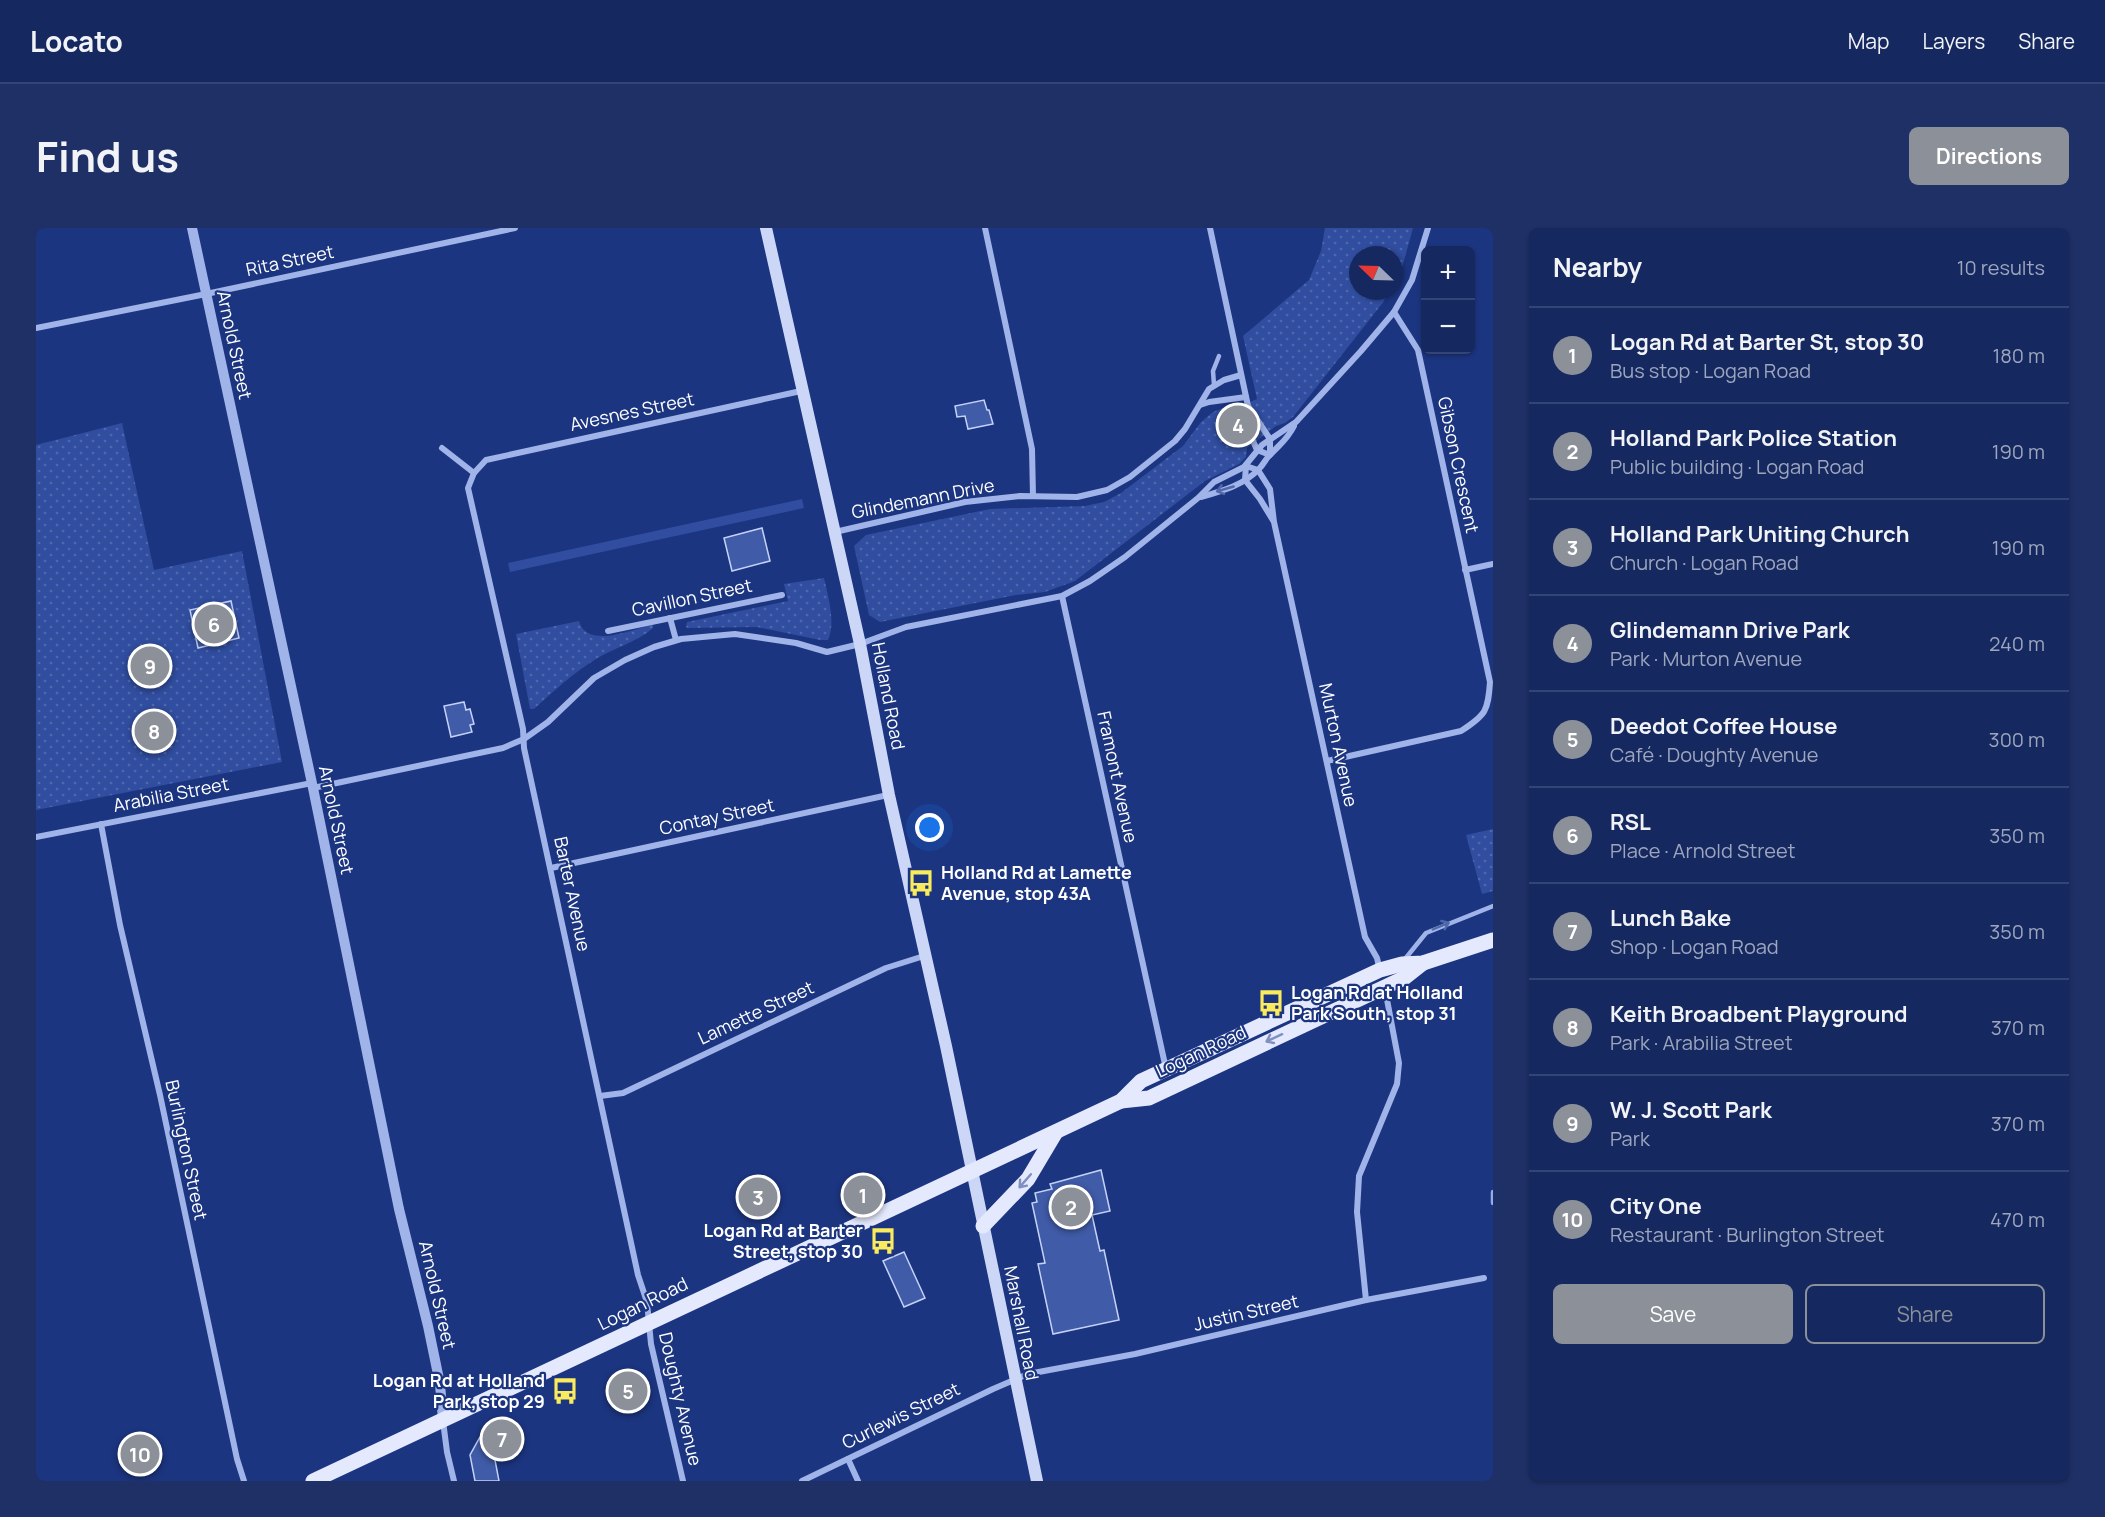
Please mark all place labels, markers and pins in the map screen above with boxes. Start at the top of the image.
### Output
pin: 4 [1218,402,1258,448]
pin: 6 [194,602,234,646]
pin: 9 [130,644,170,688]
pin: 8 [134,708,174,754]
place label: Holland Rd at Lamette Avenue, stop 43A [941,860,1132,905]
bus stop icon: Holland Rd at Lamette Avenue, stop 43A [906,868,936,898]
place label: Logan Rd at Holland Park South, stop 31 [1291,980,1463,1025]
bus stop icon: Logan Rd at Holland Park South, stop 31 [1256,988,1286,1018]
pin: 1 [844,1172,882,1218]
pin: 3 [738,1174,778,1220]
pin: 2 [1052,1184,1090,1230]
place label: Logan Rd at Barter Street, stop 30 [703,1218,863,1263]
bus stop icon: Logan Rd at Barter Street, stop 30 [868,1226,898,1256]
place label: Logan Rd at Holland Park, stop 29 [373,1368,545,1413]
pin: 5 [608,1368,648,1414]
bus stop icon: Logan Rd at Holland Park, stop 29 [550,1376,580,1406]
pin: 7 [482,1416,522,1462]
pin: 10 [120,1432,160,1476]

